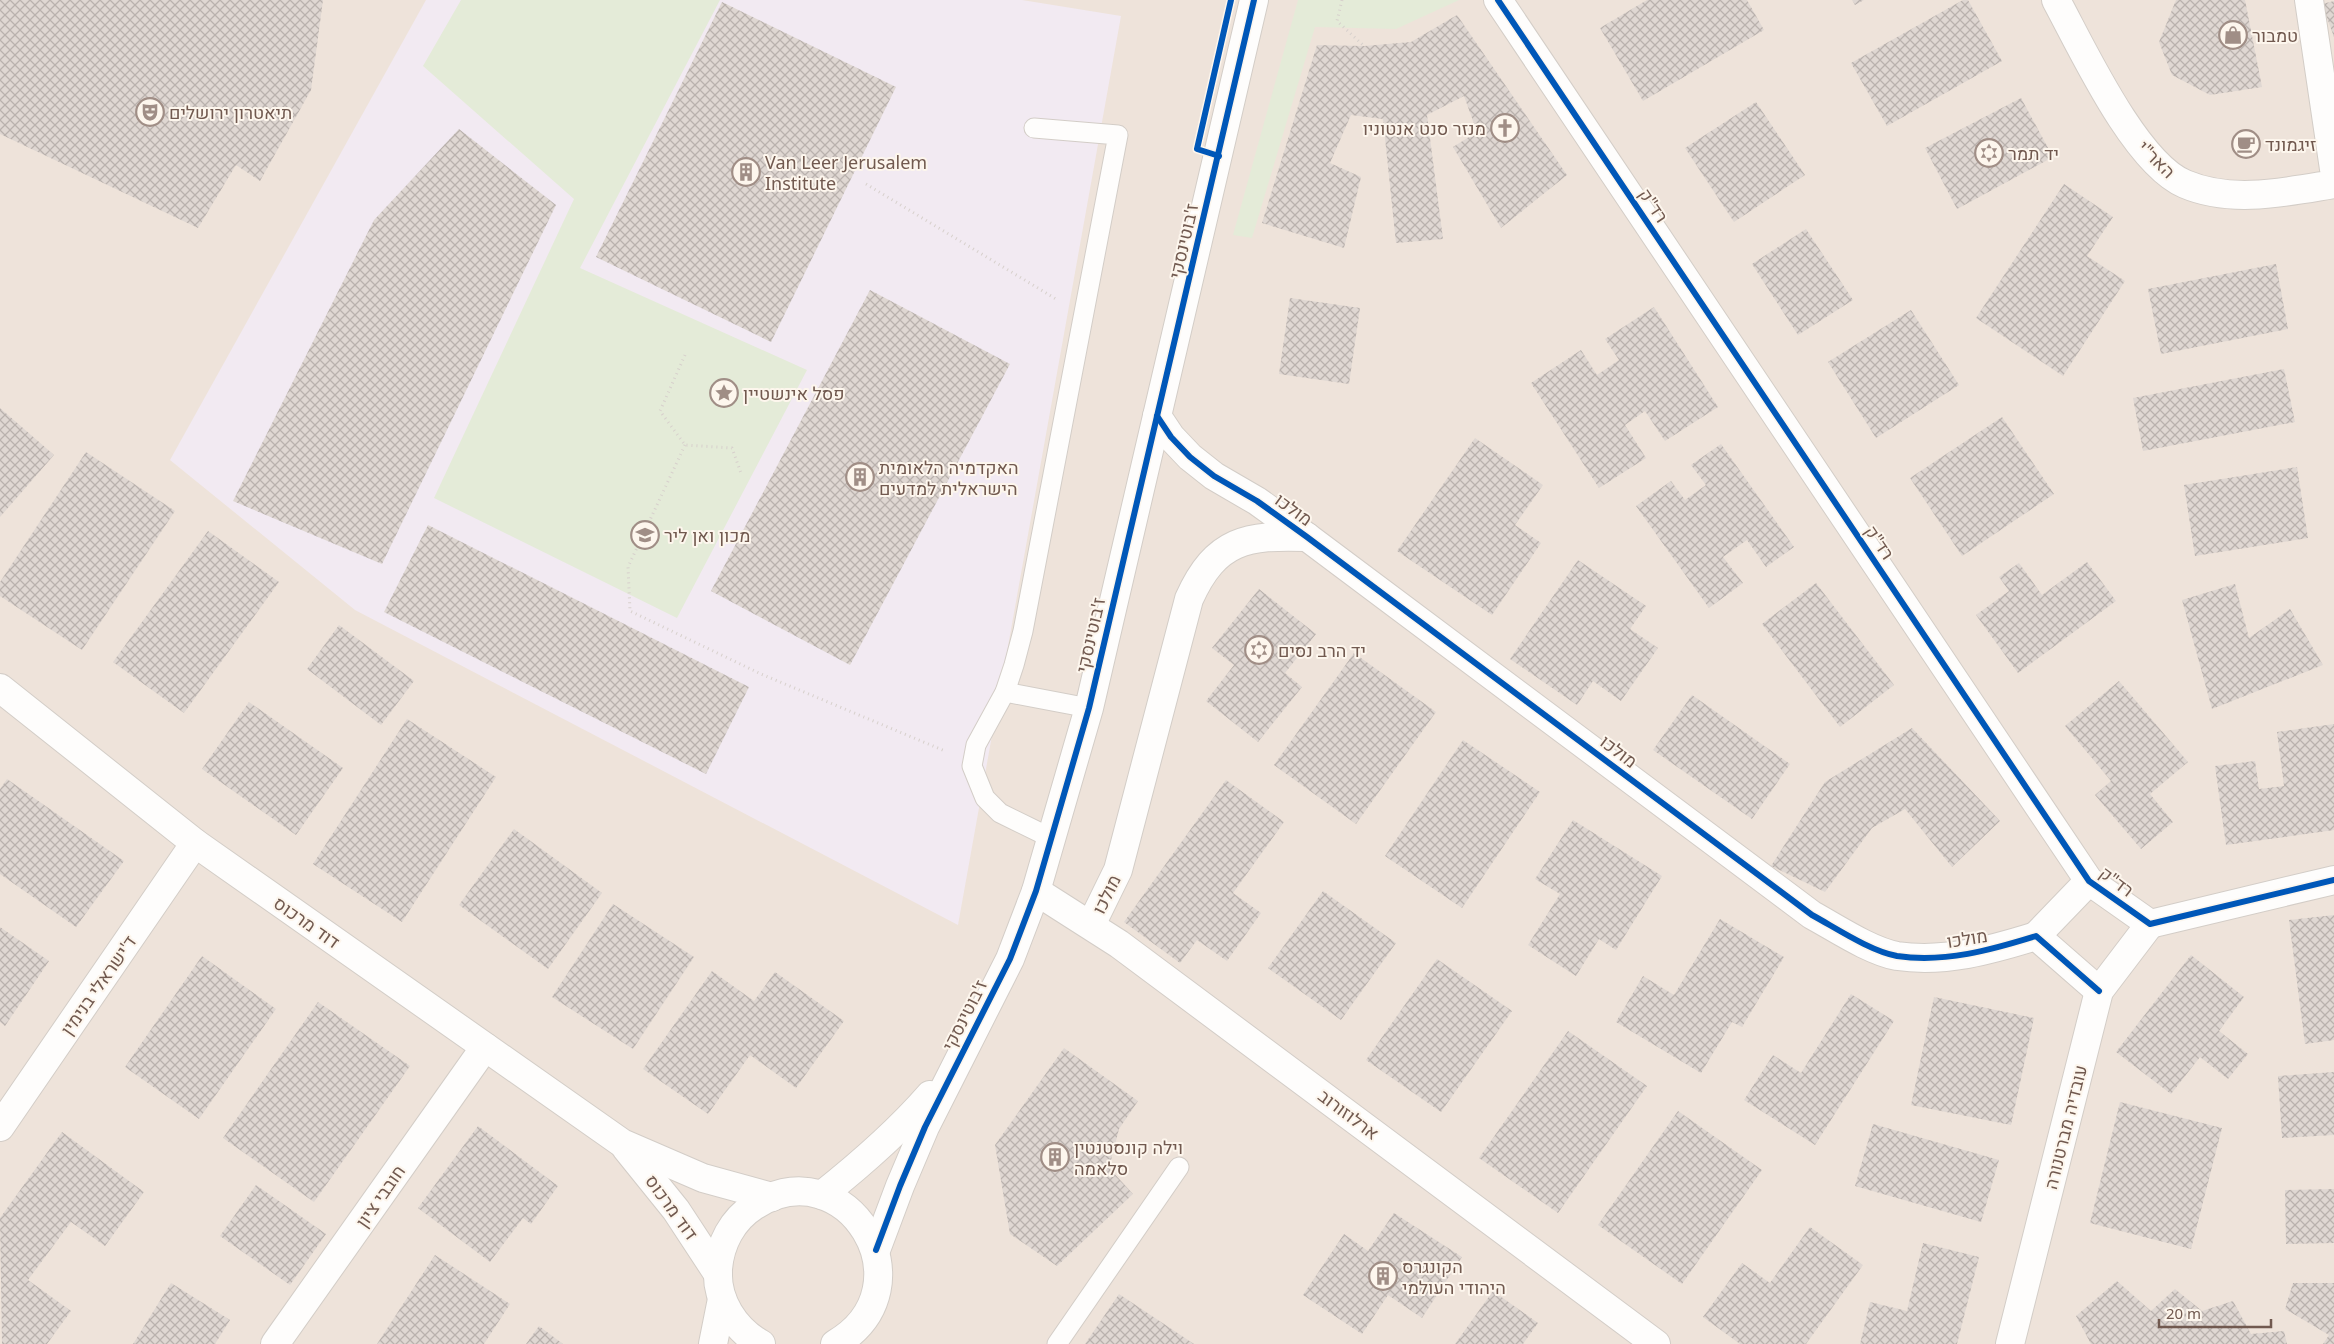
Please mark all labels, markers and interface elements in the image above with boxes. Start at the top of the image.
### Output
shop icon: טמבור [2218,20,2248,50]
place label: טמבור [2252,23,2298,47]
theatre icon: תיאטרון ירושלים [135,97,165,127]
place label: תיאטרון ירושלים [169,100,292,124]
church icon: מנזר סנט אנטוניו [1490,113,1520,143]
place label: מנזר סנט אנטוניו [1363,116,1486,140]
cafe icon: זיגמונד [2231,129,2261,159]
place label: זיגמונד [2265,132,2316,156]
street label: האר"י [2133,135,2181,183]
synagogue icon: יד תמר [1974,138,2004,168]
place label: יד תמר [2008,141,2059,165]
place label: Van Leer Jerusalem Institute [765,150,927,195]
building icon: Van Leer Jerusalem Institute [731,157,761,187]
street label: רד"ק [1634,183,1674,227]
street label: ז'בוטינסקי [1163,201,1203,281]
place icon: פסל אינשטיין [709,378,739,408]
place label: פסל אינשטיין [743,381,845,405]
place label: האקדמיה הלאומית הישראלית למדעים [879,455,1019,500]
building icon: האקדמיה הלאומית הישראלית למדעים [845,462,875,492]
street label: מולכו [1270,487,1318,531]
school or university icon: מכון ואן ליר [630,520,660,550]
street label: רד"ק [1860,520,1900,564]
place label: מכון ואן ליר [664,523,750,547]
street label: ז'בוטינסקי [1070,595,1110,675]
synagogue icon: יד הרב נסים [1244,635,1274,665]
place label: יד הרב נסים [1278,638,1366,662]
street label: מולכו [1595,729,1643,773]
street label: רד"ק [2095,860,2139,902]
street label: מולכו [1086,870,1126,918]
street label: דוד מרכוס [269,891,345,953]
street label: מולכו [1945,923,1989,953]
street label: ד'ישראלי בנימין [55,930,141,1040]
street label: ז'בוטינסקי [936,976,992,1054]
street label: עובדיה מברטנורה [2038,1062,2092,1192]
street label: ארלוזורוב [1314,1083,1384,1145]
place label: וילה קונסטנטין סלאמה [1074,1135,1183,1180]
building icon: וילה קונסטנטין סלאמה [1040,1142,1070,1172]
street label: חובבי ציון [350,1160,410,1232]
street label: דוד מרכוס [640,1169,704,1245]
place label: הקונגרס היהודי העולמי [1402,1254,1506,1299]
building icon: הקונגרס היהודי העולמי [1368,1261,1398,1291]
scale bar [2159,1296,2272,1328]
text: 20 m [2166,1303,2201,1323]

